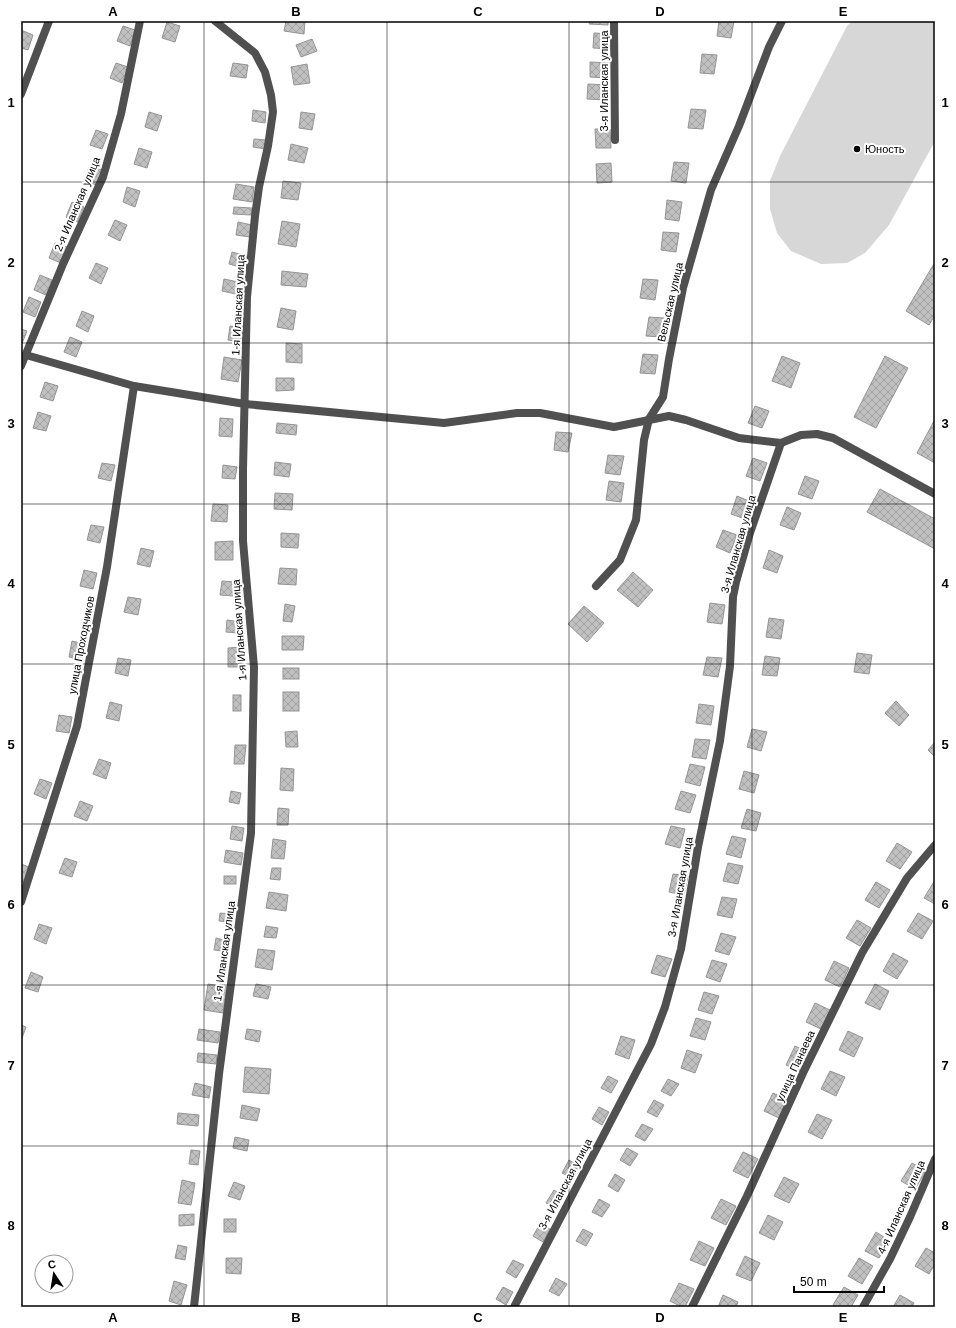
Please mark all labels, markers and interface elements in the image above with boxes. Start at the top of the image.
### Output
text: A [108,4,118,19]
text: B [291,4,301,19]
text: C [473,4,483,19]
text: D [655,4,665,19]
text: E [839,4,848,19]
street label: 3-я Иланская улица [598,30,610,132]
text: 1 [7,95,15,110]
text: 1 [941,95,949,110]
place label: Юность [865,143,905,155]
marker: Юность [852,144,862,154]
street label: 2-я Иланская улица [52,154,103,253]
street label: 1-я Иланская улица [229,253,247,356]
text: 2 [7,255,15,270]
text: 2 [941,255,949,270]
street label: Вельская улица [655,260,685,343]
text: 3 [7,416,15,431]
text: 3 [941,416,949,431]
street label: 3-я Иланская улица [718,493,758,594]
text: 4 [7,576,15,591]
text: 4 [941,576,949,591]
street label: 1-я Иланская улица [229,578,249,681]
street label: улица Проходчиков [66,595,96,695]
text: 5 [7,737,15,752]
text: 5 [941,737,949,752]
street label: 3-я Иланская улица [665,835,695,938]
text: 6 [7,897,15,912]
text: 6 [941,897,949,912]
street label: 1-я Иланская улица [211,899,237,1002]
street label: улица Панаева [773,1028,817,1104]
text: 7 [7,1058,15,1073]
text: 7 [941,1058,949,1073]
street label: 3-я Иланская улица [536,1136,594,1232]
street label: 4-я Иланская улица [875,1158,927,1256]
text: 8 [7,1218,15,1233]
text: 8 [941,1218,949,1233]
north arrow [34,1254,74,1294]
text: С [47,1258,57,1271]
scale bar [794,1268,884,1294]
text: 50 m [800,1275,827,1289]
text: A [108,1310,118,1325]
text: B [291,1310,301,1325]
text: C [473,1310,483,1325]
text: D [655,1310,665,1325]
text: E [839,1310,848,1325]

